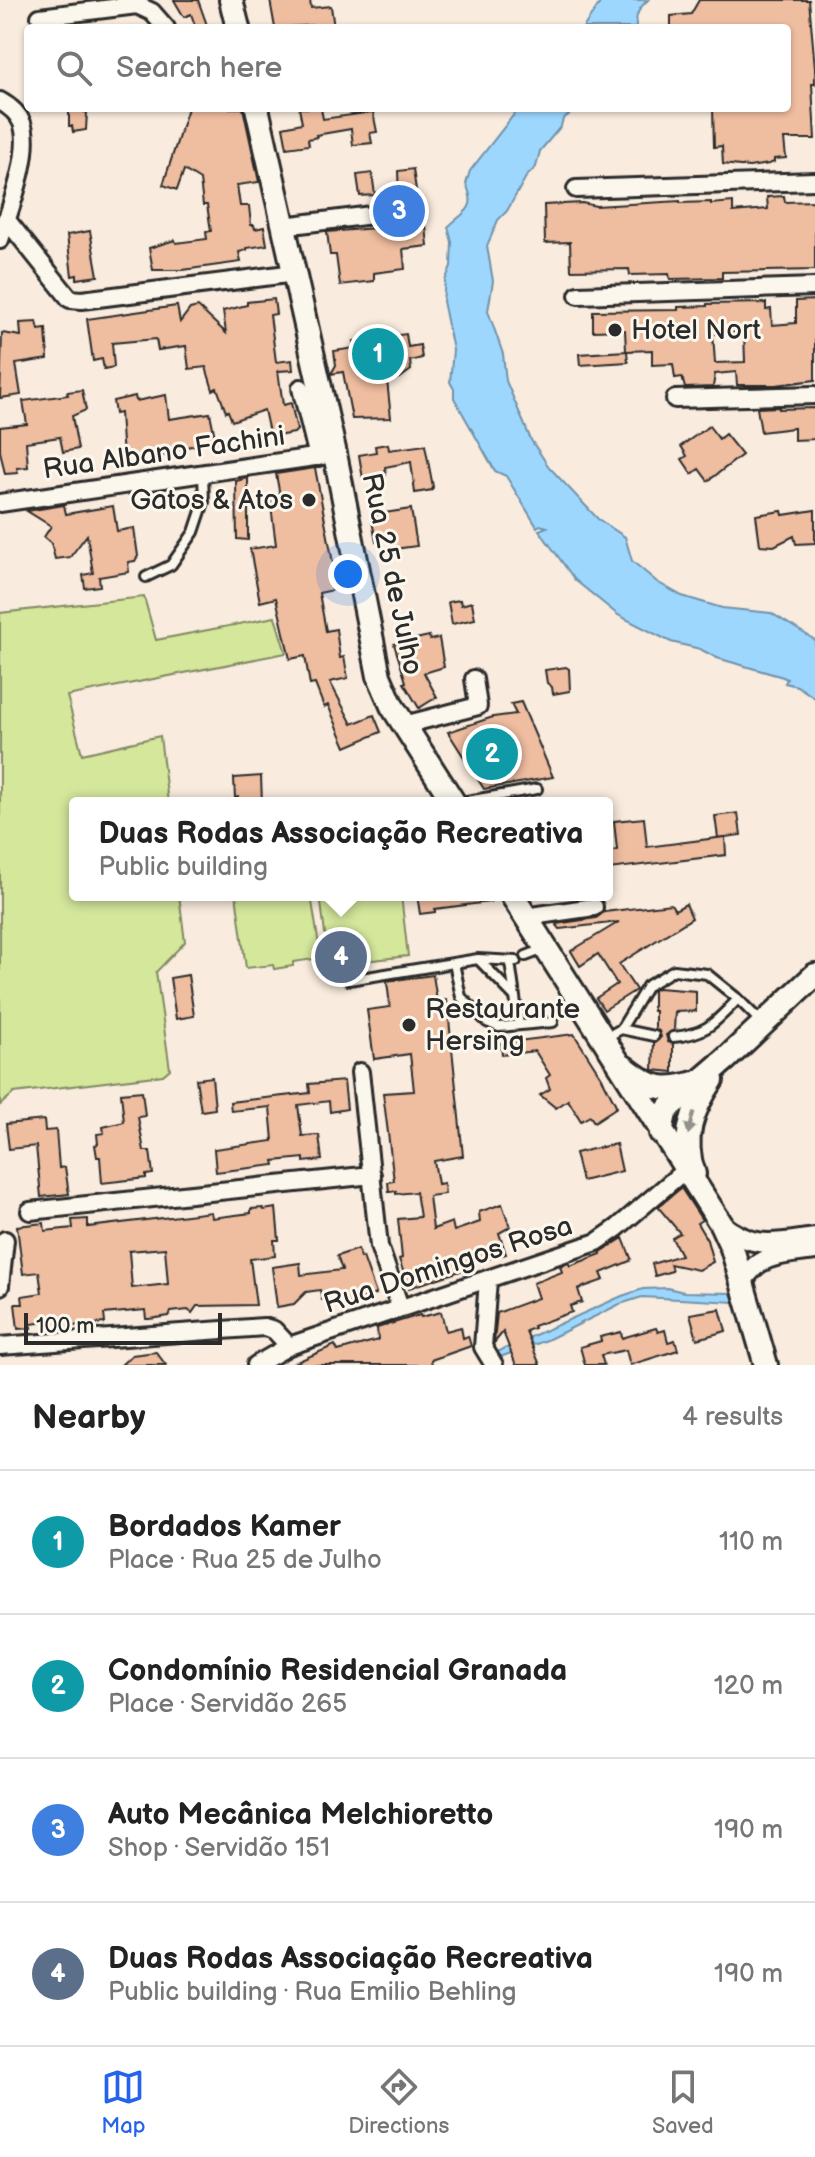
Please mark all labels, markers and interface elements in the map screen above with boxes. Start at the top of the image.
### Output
search box [24,24,791,112]
icon: search [52,46,96,90]
text: Search here [116,50,282,86]
pin: 3 [373,181,425,241]
place label: Hotel Nort [631,314,762,347]
marker: Hotel Nort [606,321,624,339]
pin: 1 [352,324,404,384]
street label: Rua Albano Fachini [41,420,287,486]
street label: Rua 25 de Julho [354,470,430,678]
place label: Gatos & Atos [130,484,293,517]
marker: Gatos & Atos [300,491,318,509]
your location [328,554,368,594]
pin: 2 [466,724,518,784]
popup [69,797,613,901]
text: Duas Rodas Associação Recreativa [98,816,584,852]
text: Public building [98,852,268,883]
pin: 4 [315,927,367,987]
place label: Restaurante Hersing [425,993,580,1058]
marker: Restaurante Hersing [400,1016,418,1034]
one-way arrow [685,1110,697,1135]
street label: Rua Domingos Rosa [320,1209,576,1321]
scale bar [24,1309,222,1345]
text: 100 m [36,1313,95,1340]
text: Nearby [32,1397,146,1438]
text: 4 results [682,1402,783,1433]
text: Bordados Kamer [108,1509,341,1545]
text: 1 [53,1527,63,1558]
text: 110 m [719,1527,783,1558]
text: Place · Rua 25 de Julho [108,1545,382,1576]
text: Condomínio Residencial Granada [108,1653,567,1689]
text: 2 [50,1671,66,1702]
text: 120 m [714,1671,783,1702]
text: Place · Servidão 265 [108,1689,347,1720]
text: Auto Mecânica Melchioretto [108,1797,493,1833]
text: 3 [50,1815,66,1846]
text: 190 m [714,1815,783,1846]
text: Shop · Servidão 151 [108,1833,330,1864]
text: Duas Rodas Associação Recreativa [108,1941,593,1977]
text: 4 [50,1959,66,1990]
text: 190 m [714,1959,783,1990]
text: Public building · Rua Emilio Behling [108,1977,517,2008]
tab: Map [101,2065,146,2140]
tab: Directions [348,2065,449,2140]
tab: Saved [652,2065,714,2140]

